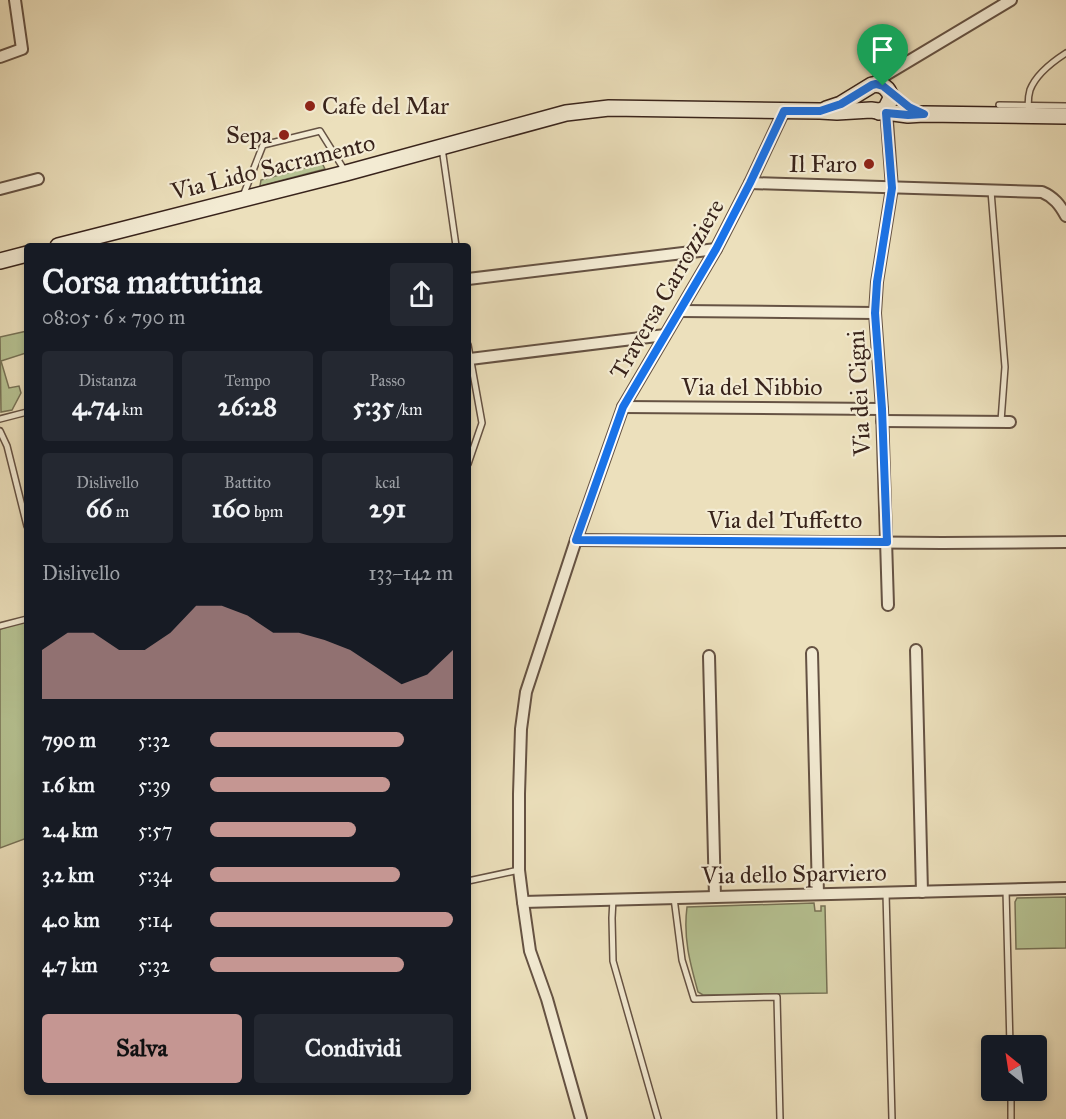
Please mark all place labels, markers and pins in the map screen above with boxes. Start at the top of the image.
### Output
pin [857,24,908,86]
place label: Cafe del Mar [322,91,449,121]
marker: Cafe del Mar [303,99,317,113]
place label: Sepa [226,120,273,150]
marker: Sepa [277,128,291,142]
place label: Il Faro [789,149,857,179]
marker: Il Faro [862,157,876,171]

